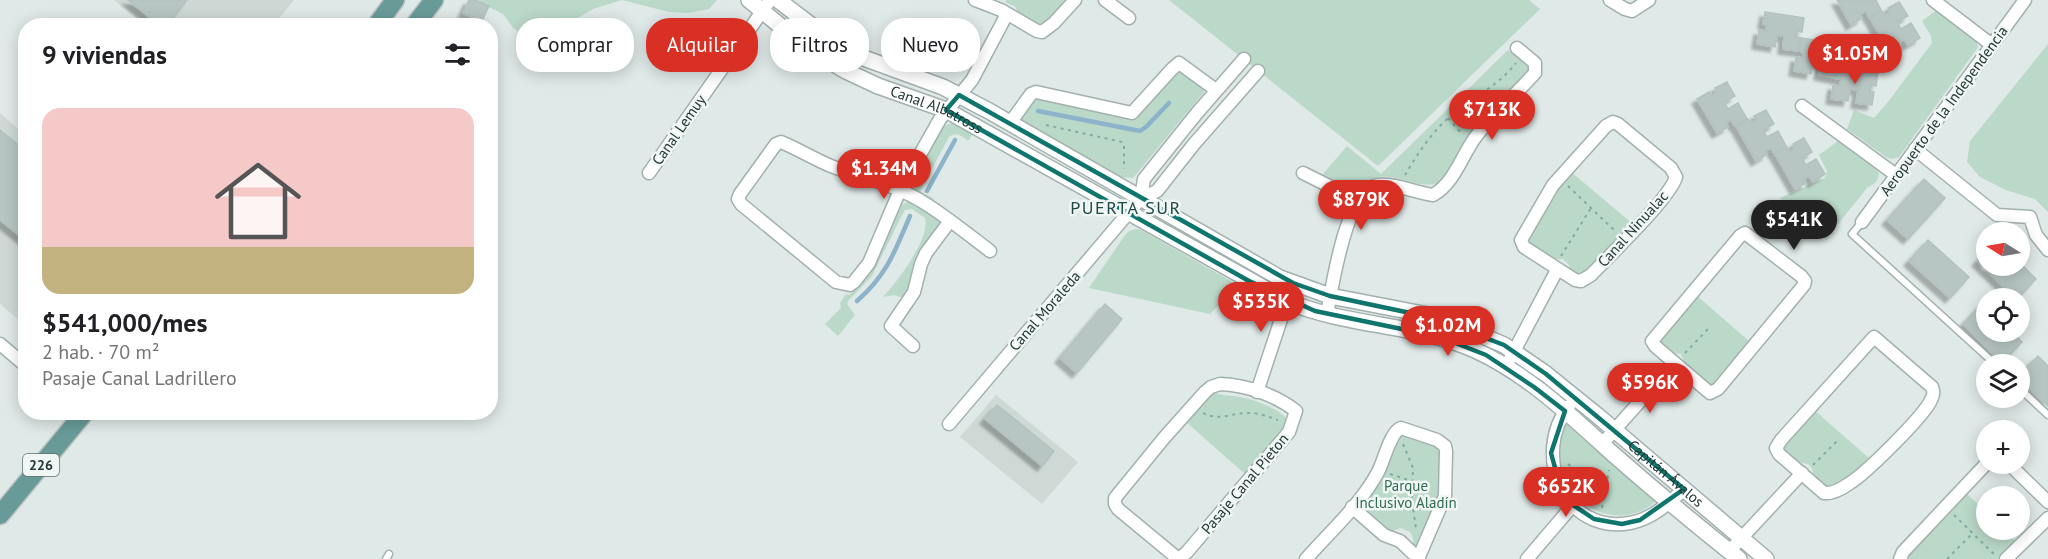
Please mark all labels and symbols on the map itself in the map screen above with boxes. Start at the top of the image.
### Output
street label: Aeropuerto de la Independencia [1876,22,2012,199]
pin: $1.05M [1806,34,1904,85]
street label: Canal Albatross [888,81,986,138]
pin: $713K [1450,90,1534,141]
street label: Canal Lemuy [647,91,710,169]
pin: $1.34M [835,149,933,200]
pin: $879K [1319,180,1403,231]
street label: Canal Ninualac [1593,186,1672,271]
district label: PUERTA SUR [1070,196,1182,219]
pin: $541K [1752,200,1836,251]
north arrow [1976,222,2030,276]
street label: Canal Moraleda [1005,267,1085,355]
pin: $535K [1219,282,1303,333]
pin: $1.02M [1399,306,1497,357]
pin: $596K [1608,363,1692,414]
street label: Pasaje Canal Pieton [1197,429,1292,538]
street label: Capitán Ávalos [1624,436,1708,511]
road number: 226 [23,454,59,476]
pin: $652K [1524,467,1608,518]
park label: Parque Inclusivo Aladín [1355,476,1457,512]

